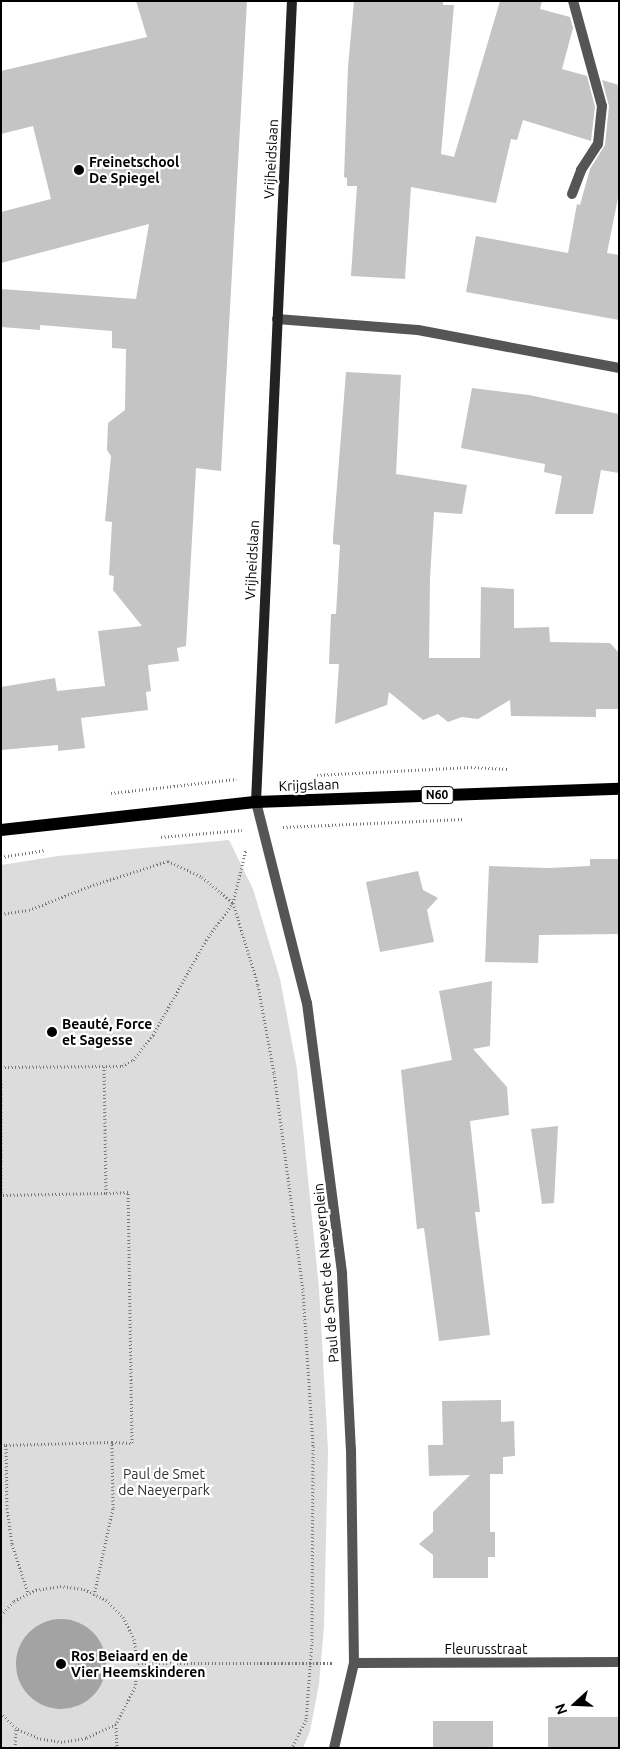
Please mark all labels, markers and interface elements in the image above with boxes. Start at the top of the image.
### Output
street label: Vrijheidslaan [261,119,281,199]
place label: Freinetschool De Spiegel [89,154,179,186]
marker: Freinetschool De Spiegel [73,164,85,176]
street label: Vrijheidslaan [242,520,262,600]
street label: Krijgslaan [278,776,340,794]
road number: N60 [421,786,453,804]
place label: Beauté, Force et Sagesse [62,1016,152,1048]
marker: Beauté, Force et Sagesse [46,1026,58,1038]
street label: Paul de Smet de Naeyerplein [310,1183,342,1363]
park label: Paul de Smet de Naeyerpark [118,1466,210,1498]
street label: Fleurusstraat [445,1641,527,1657]
place label: Ros Beiaard en de Vier Heemskinderen [71,1648,206,1680]
marker: Ros Beiaard en de Vier Heemskinderen [55,1658,67,1670]
north arrow [550,1679,600,1729]
text: N [552,1701,570,1717]

